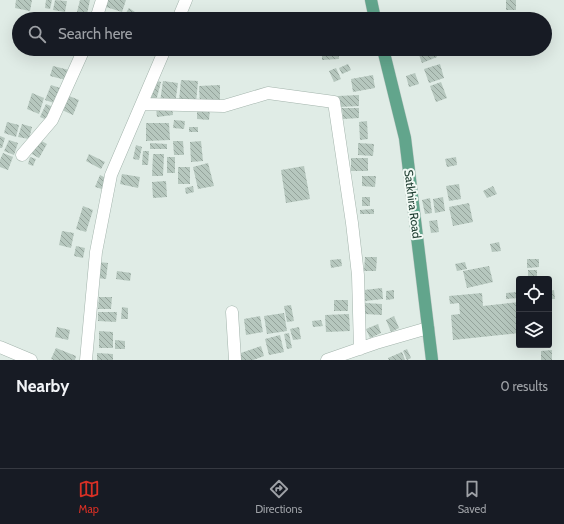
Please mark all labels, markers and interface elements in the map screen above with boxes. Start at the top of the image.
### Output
search box [12,12,552,56]
icon: search [26,23,48,45]
text: Search here [58,25,133,43]
street label: Satkhira Road [401,169,425,239]
map controls [516,276,552,348]
button: locate [516,276,552,312]
button: layers [516,312,552,348]
text: Nearby [16,376,69,396]
text: 0 results [500,378,548,394]
tab: Map [78,478,100,516]
tab: Directions [255,478,302,516]
tab: Saved [458,478,486,516]

